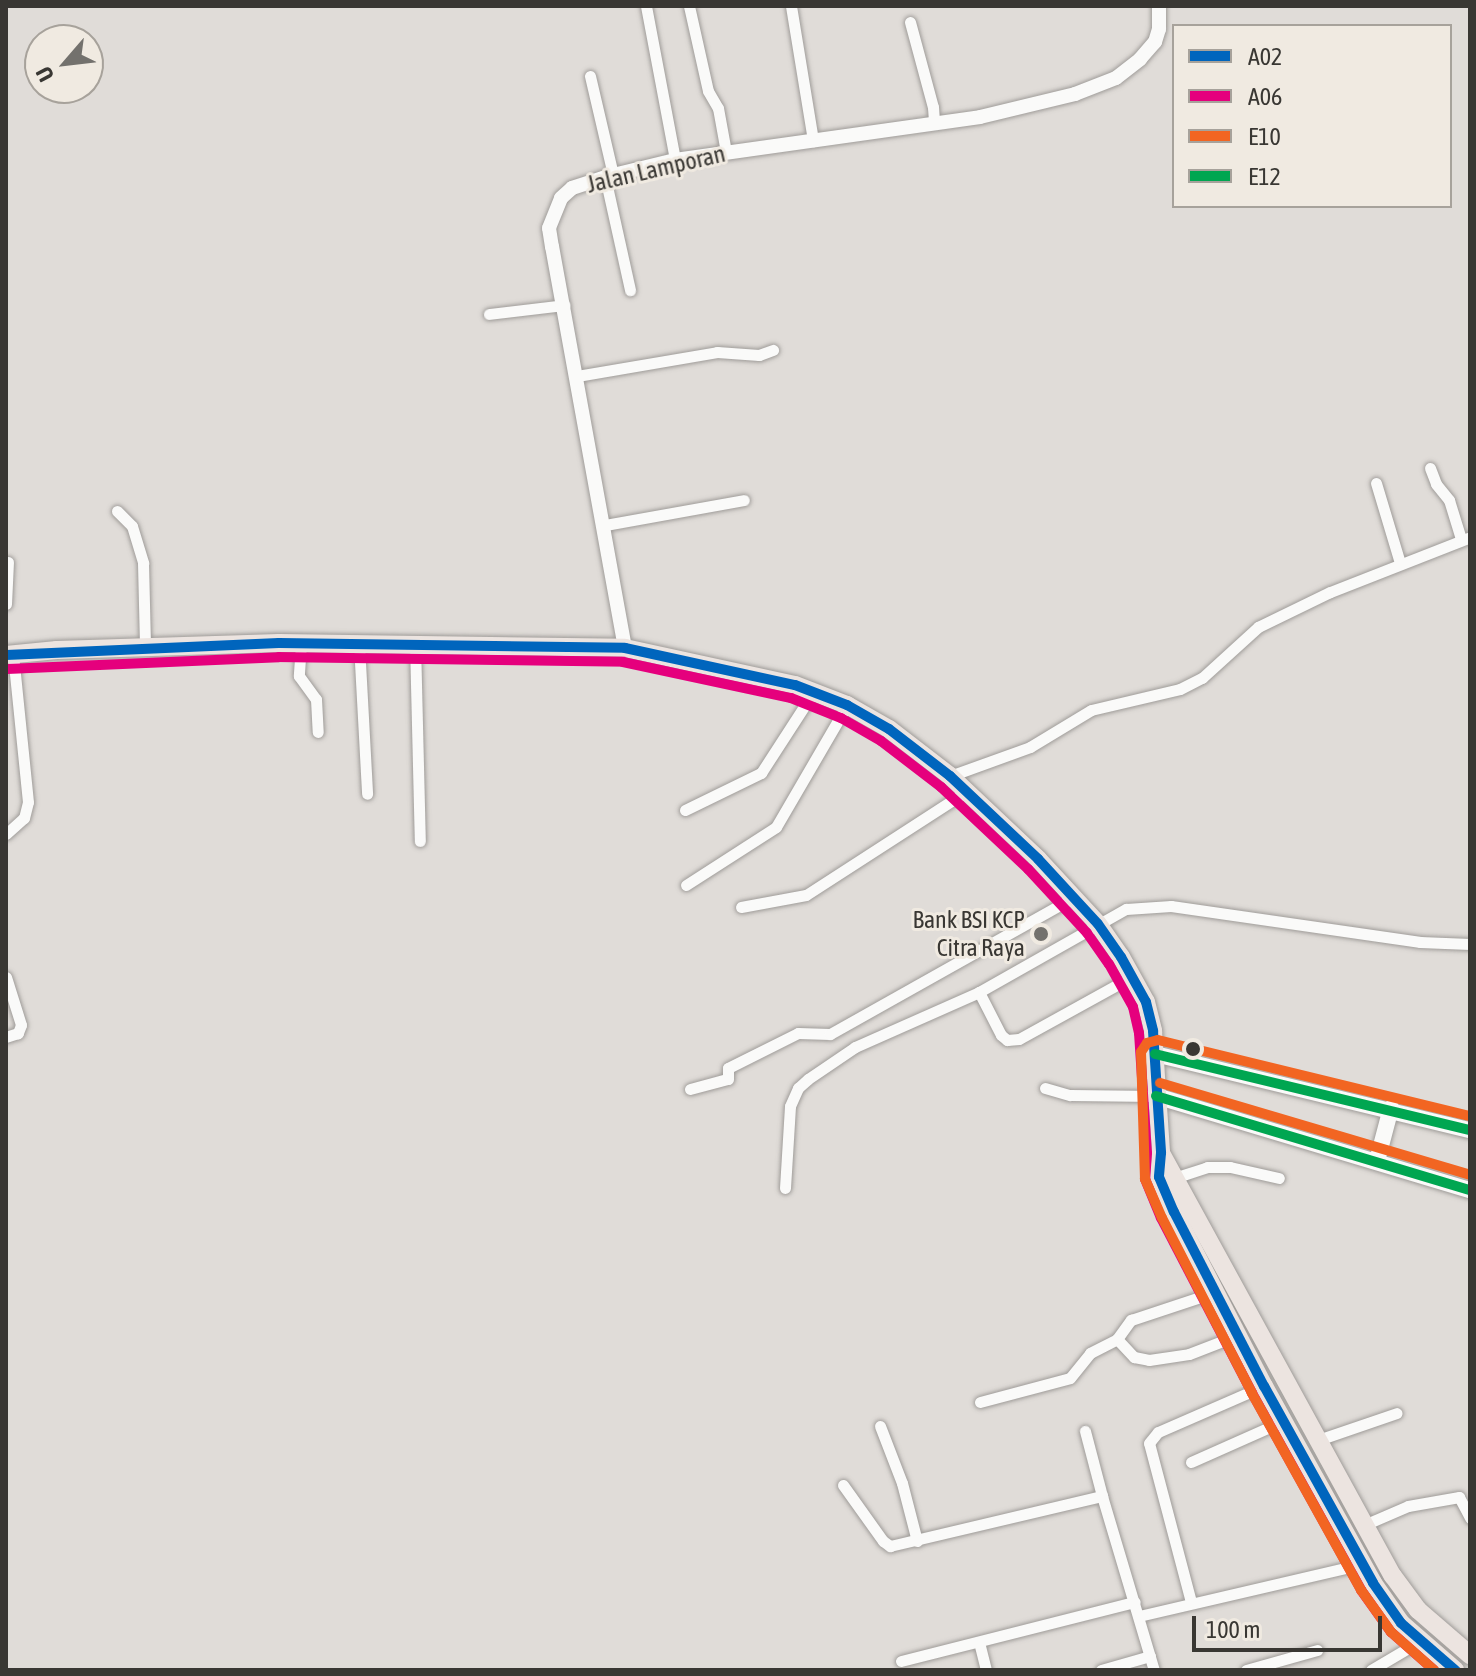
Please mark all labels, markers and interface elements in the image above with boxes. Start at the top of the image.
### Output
north arrow [24,24,104,104]
legend [1172,24,1452,208]
text: A02 [1248,43,1282,70]
text: U [30,62,59,86]
text: A06 [1248,83,1282,110]
text: E10 [1248,123,1281,150]
street label: Jalan Lamporan [584,139,728,199]
text: E12 [1248,163,1281,190]
place label: Bank BSI KCP Citra Raya [913,906,1025,962]
marker: Bank BSI KCP Citra Raya [1032,925,1050,943]
unlabelled marker [1185,1041,1201,1057]
scale bar [1196,1600,1386,1650]
text: 100 m [1206,1616,1260,1643]

